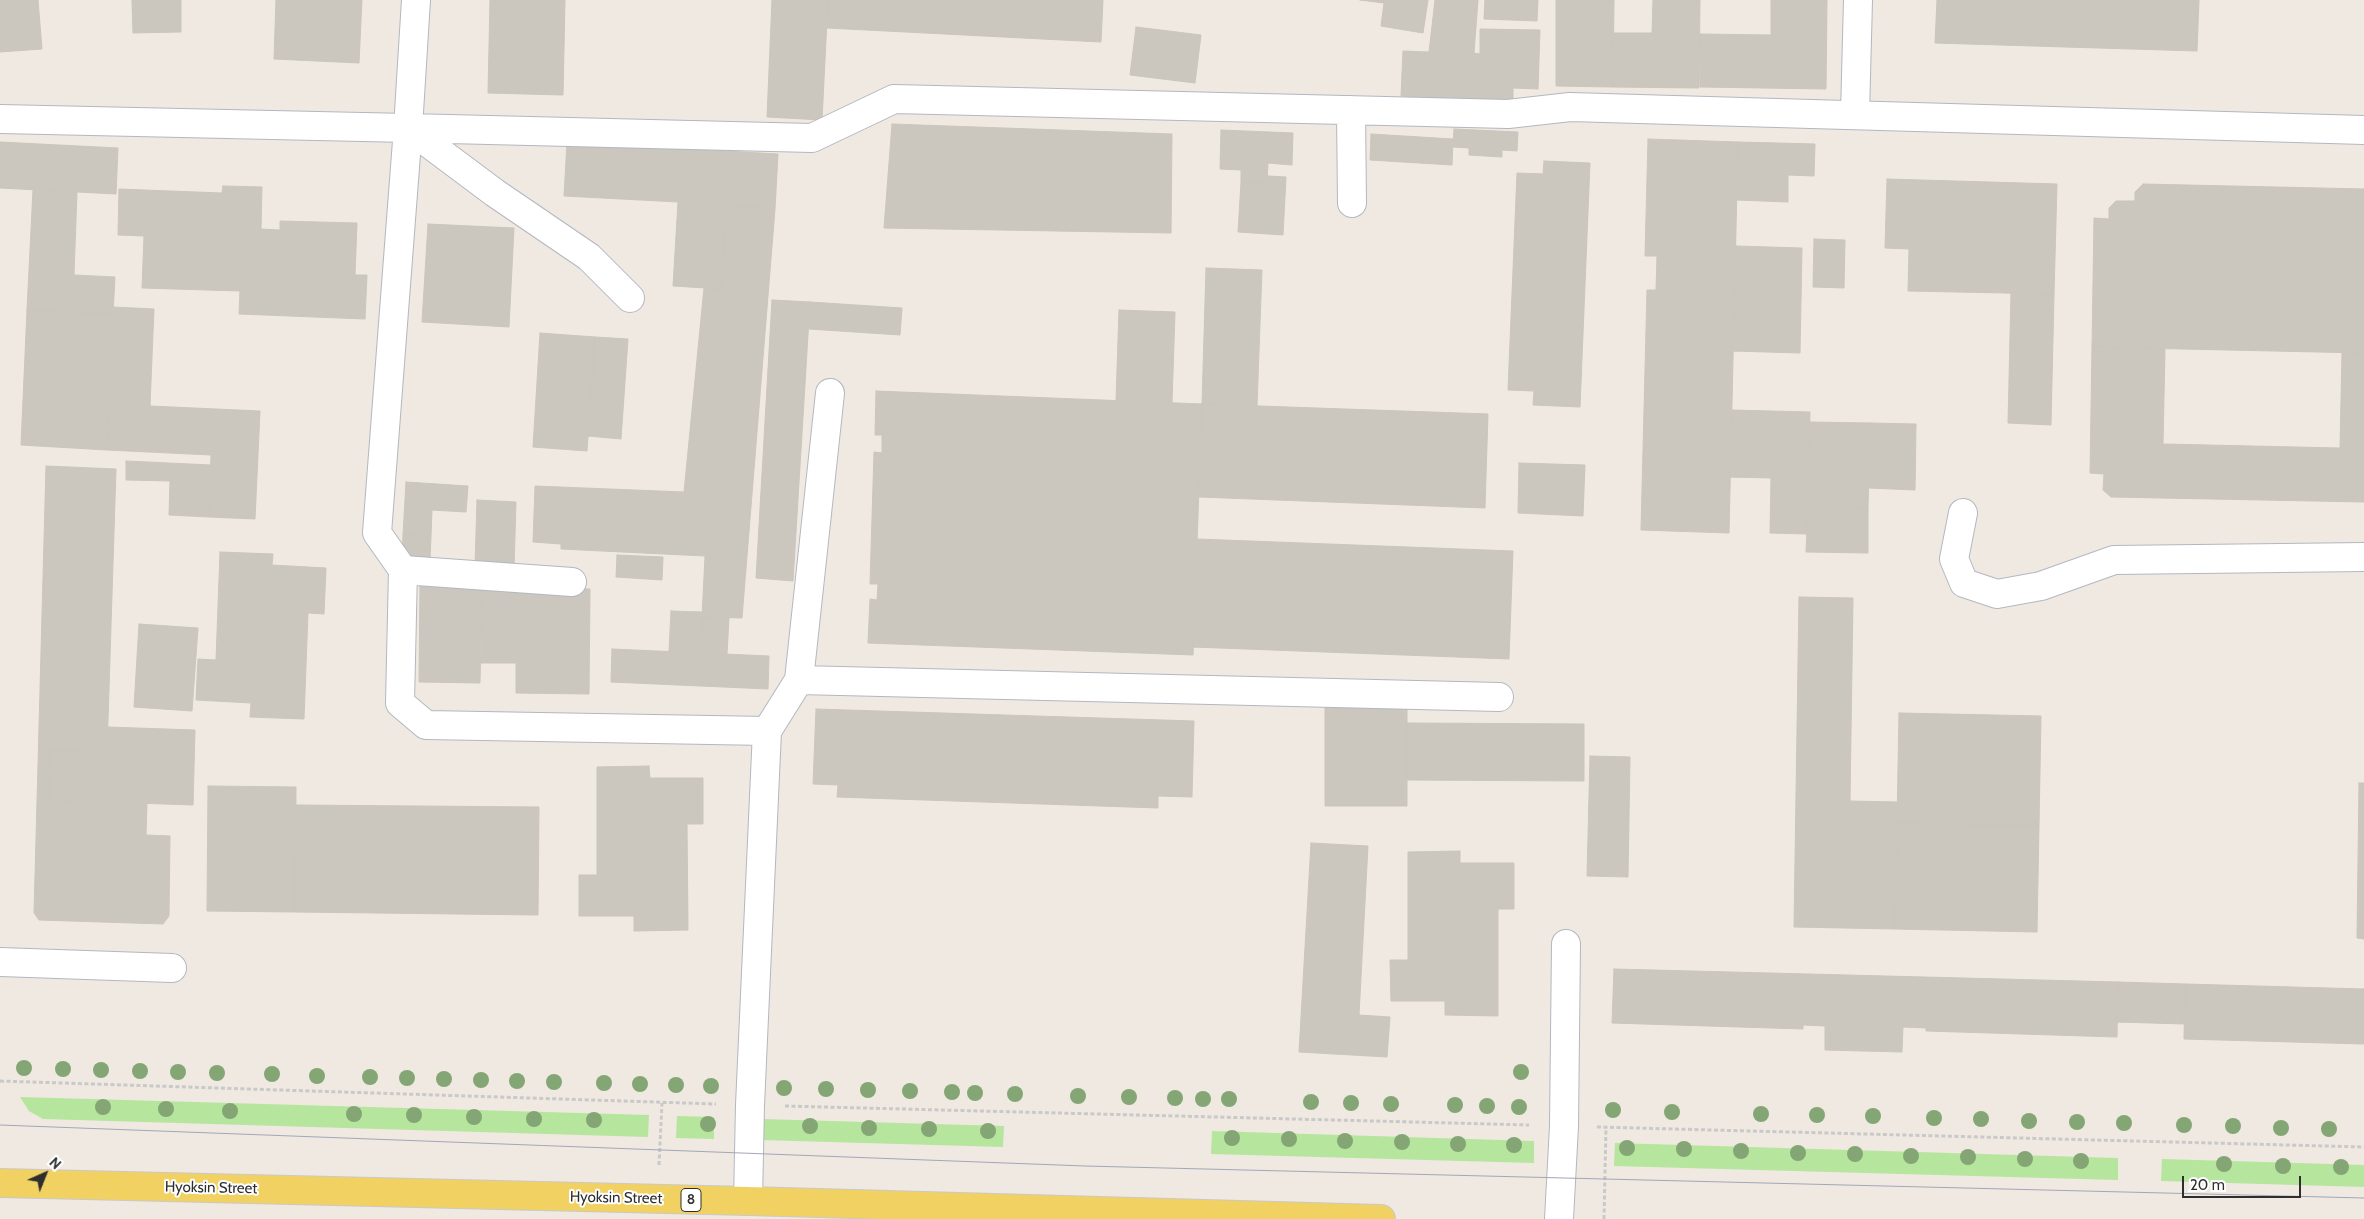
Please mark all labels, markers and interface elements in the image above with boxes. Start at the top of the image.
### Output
north arrow [20,1149,70,1199]
text: N [46,1153,65,1173]
scale bar [2184,1166,2303,1198]
text: 20 m [2190,1176,2225,1194]
street label: Hyoksin Street [165,1178,257,1198]
street label: Hyoksin Street [570,1188,662,1208]
road number: 8 [681,1188,701,1212]

